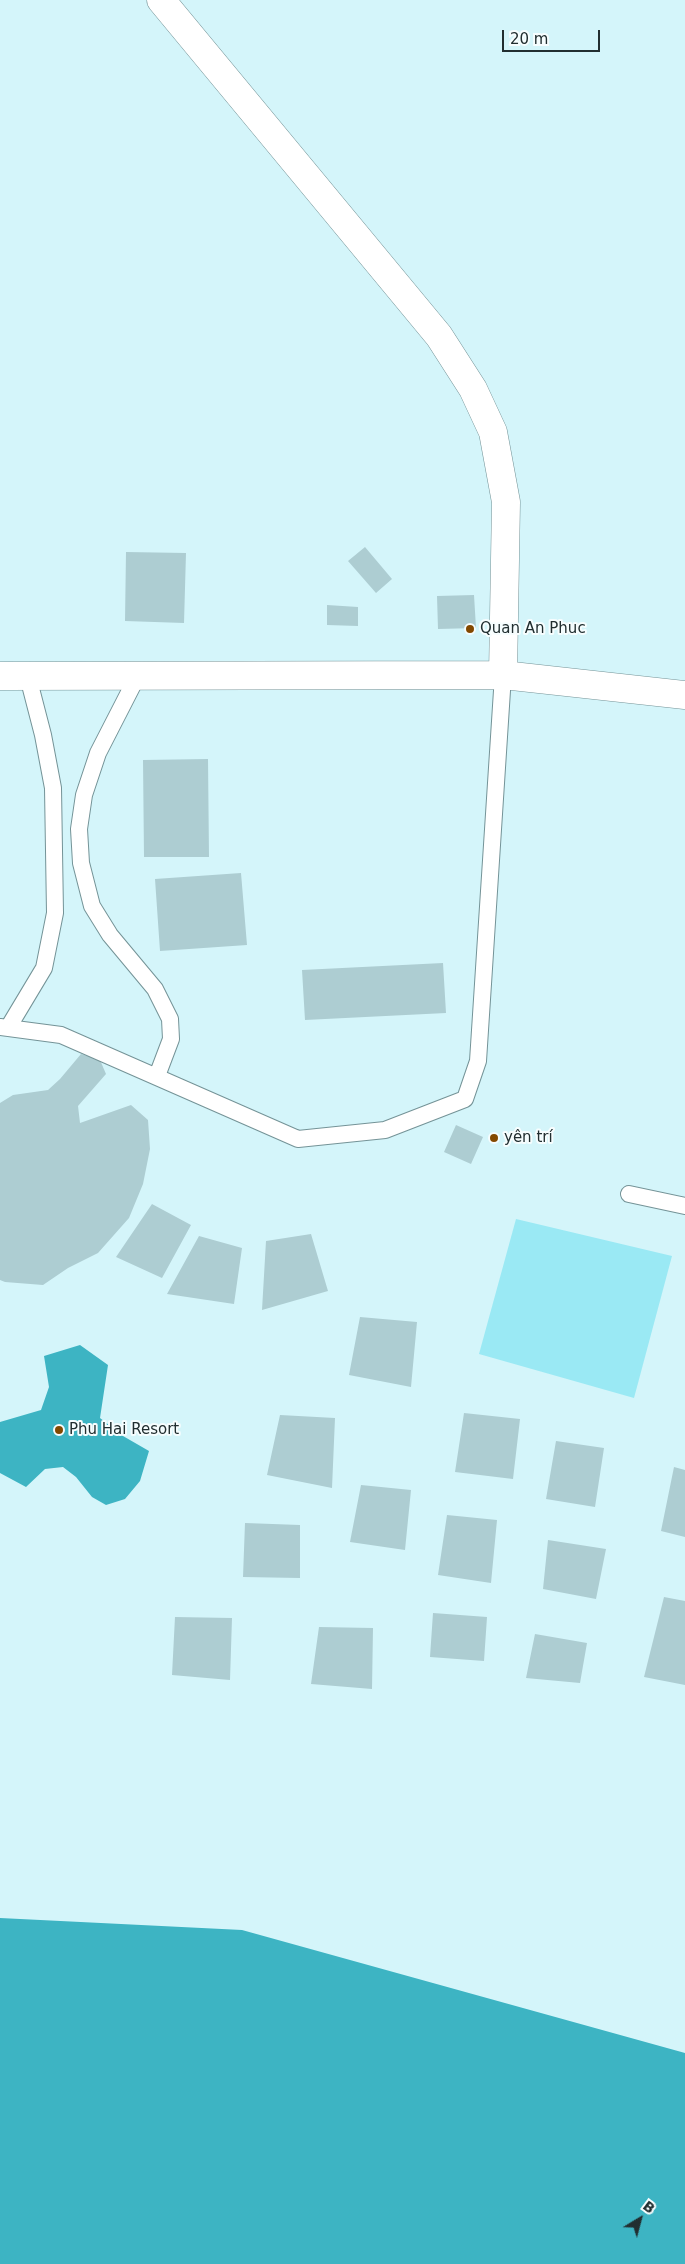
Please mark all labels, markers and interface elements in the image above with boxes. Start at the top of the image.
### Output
scale bar [505,20,602,52]
text: 20 m [510,30,548,48]
place label: Quan An Phuc [480,620,586,638]
marker: Quan An Phuc [464,623,476,635]
place label: yên trí [504,1129,553,1147]
marker: yên trí [488,1132,500,1144]
place label: Phu Hai Resort [69,1421,179,1439]
marker: Phu Hai Resort [53,1424,65,1436]
north arrow [615,2194,665,2244]
text: B [640,2197,658,2217]

